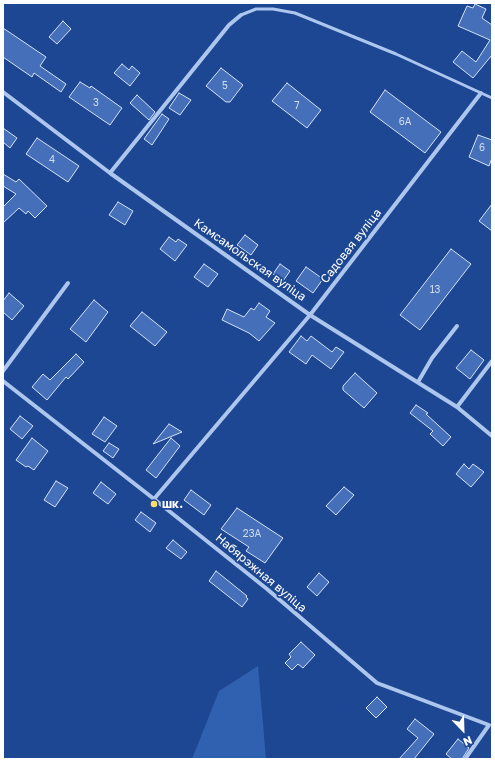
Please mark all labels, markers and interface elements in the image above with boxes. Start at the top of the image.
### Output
house number: 5 [222,80,228,92]
house number: 3 [93,97,99,109]
house number: 7 [294,100,300,112]
house number: 6А [399,116,411,128]
house number: 6 [479,142,485,154]
house number: 4 [49,154,55,166]
street label: Садовая вуліца [317,206,385,286]
street label: Камсамольская вуліца [191,216,309,304]
house number: 13 [430,284,440,296]
place label: шк. [162,497,183,511]
marker: шк. [149,499,159,509]
house number: 23А [243,528,261,540]
street label: Набярэжная вуліца [212,531,310,615]
north arrow [443,710,483,750]
text: N [461,734,474,749]

